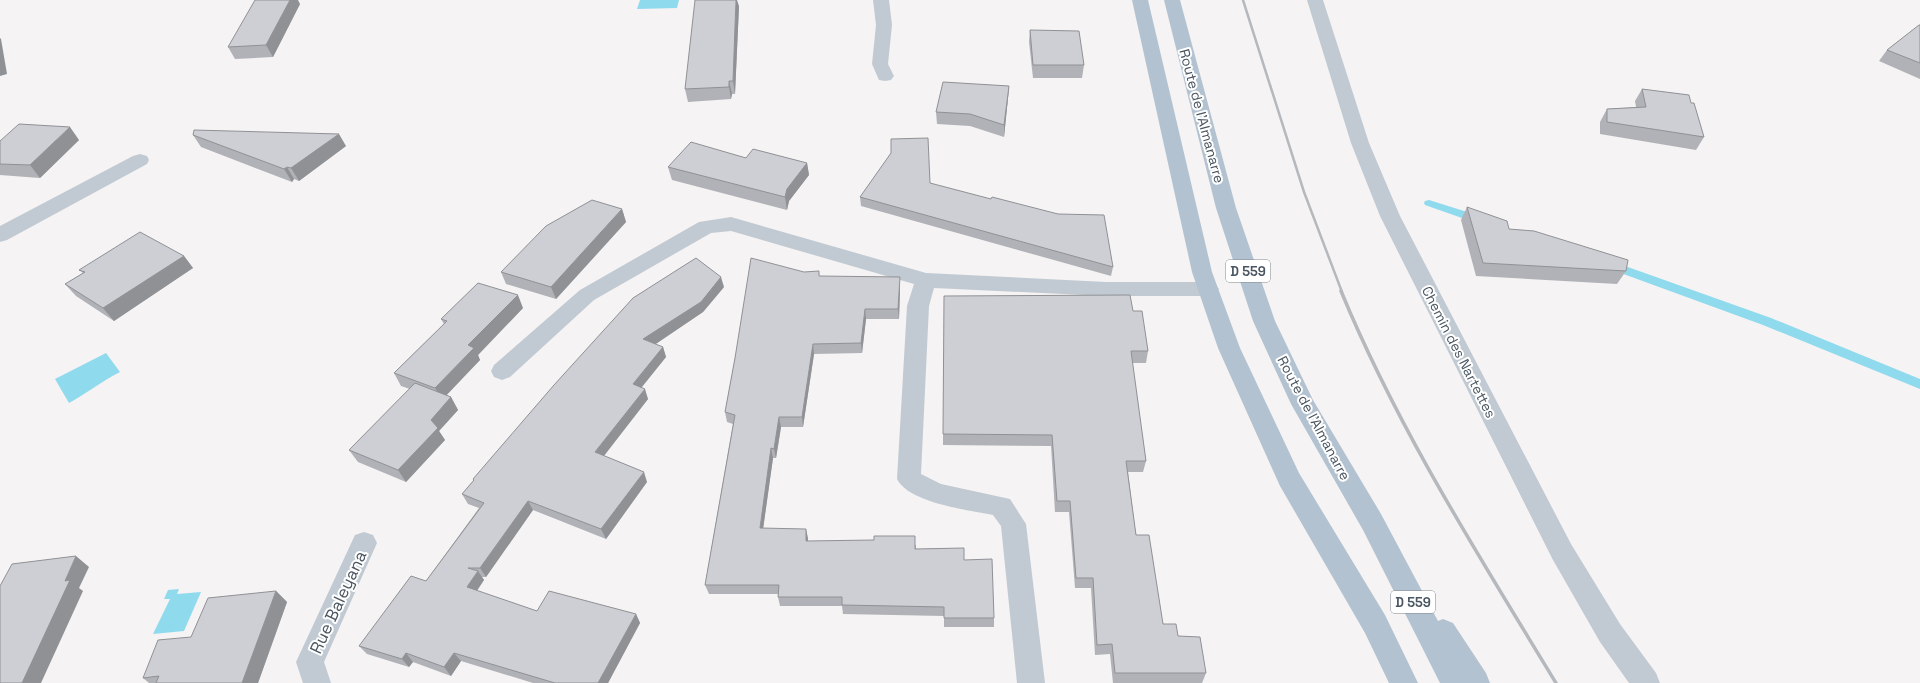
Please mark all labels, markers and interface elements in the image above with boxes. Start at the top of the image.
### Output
street label: Route de l'Almanarre [1175,47,1229,185]
road number: D 559 [1226,260,1270,282]
street label: Chemin des Nartettes [1418,283,1500,421]
street label: Route de l'Almanarre [1274,353,1354,483]
street label: Rue Baleyana [305,547,372,657]
road number: D 559 [1391,591,1435,613]

